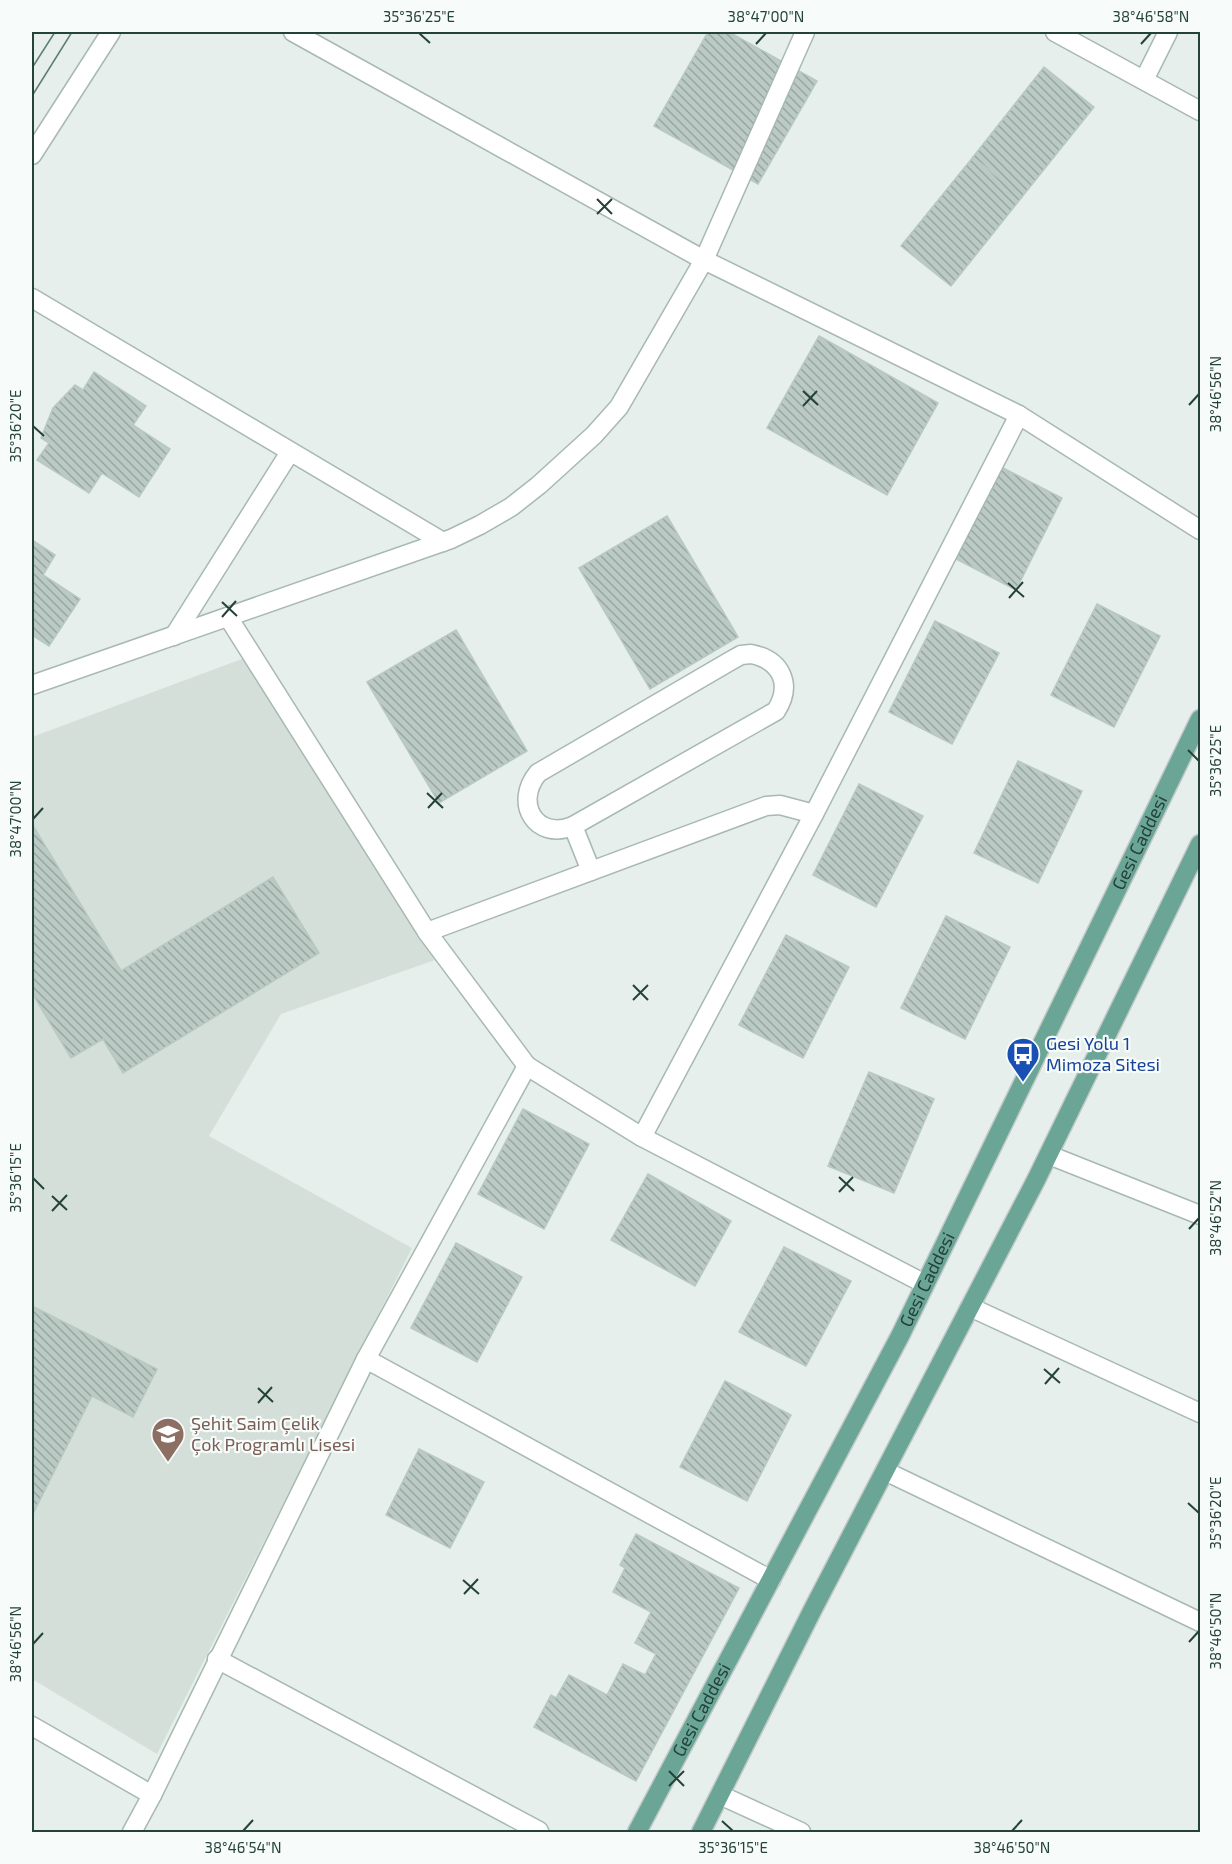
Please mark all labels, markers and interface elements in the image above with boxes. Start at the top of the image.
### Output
text: 35°36'25"E [383,7,455,25]
text: 38°47'00"N [728,7,804,25]
text: 38°46'58"N [1113,7,1189,25]
text: 38°46'56"N [1206,356,1224,432]
text: 35°36'20"E [6,389,24,463]
text: 35°36'25"E [1206,725,1224,797]
text: 38°47'00"N [6,781,24,857]
street label: Gesi Caddesi [1107,791,1171,893]
place label: Gesi Yolu 1 Mimoza Sitesi [1046,1032,1160,1075]
bus stop icon: Gesi Yolu 1 Mimoza Sitesi [1005,1036,1041,1083]
text: 35°36'15"E [6,1143,24,1213]
text: 38°46'52"N [1206,1180,1224,1256]
street label: Gesi Caddesi [894,1228,959,1330]
place label: Şehit Saim Çelik Çok Programlı Lisesi [191,1412,355,1456]
school or university icon: Şehit Saim Çelik Çok Programlı Lisesi [150,1416,186,1463]
text: 35°36'20"E [1206,1476,1224,1550]
text: 38°46'50"N [1206,1593,1224,1669]
text: 38°46'56"N [6,1606,24,1682]
street label: Gesi Caddesi [667,1659,735,1760]
text: 38°46'54"N [205,1838,281,1856]
text: 35°36'15"E [698,1838,768,1856]
text: 38°46'50"N [974,1838,1050,1856]

